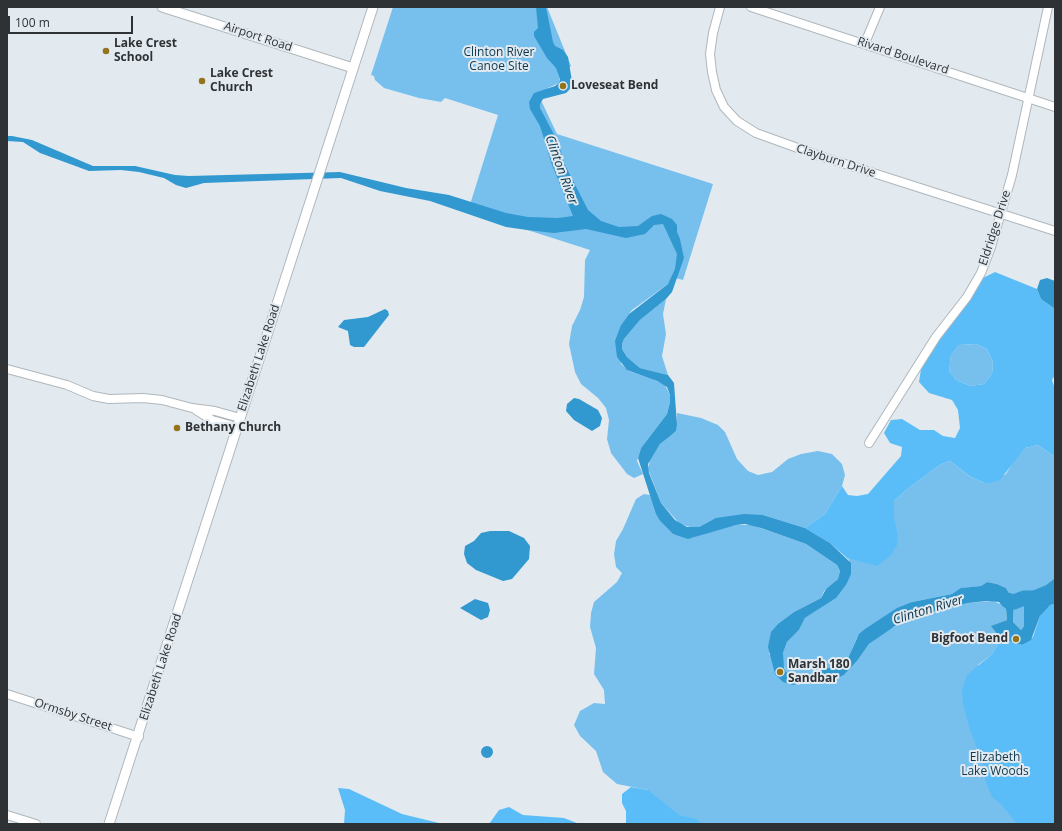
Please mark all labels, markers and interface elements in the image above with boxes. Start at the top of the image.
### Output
scale bar [10,8,135,34]
text: 100 m [15,14,50,31]
street label: Airport Road [222,19,294,55]
street label: Rivard Boulevard [855,34,951,78]
place label: Lake Crest School [114,37,177,65]
marker: Lake Crest School [101,46,111,56]
park label: Clinton River Canoe Site [463,46,535,74]
place label: Lake Crest Church [210,67,273,95]
marker: Lake Crest Church [197,76,207,86]
place label: Loveseat Bend [571,79,658,93]
marker: Loveseat Bend [558,81,568,91]
water label: Clinton River [541,133,581,207]
street label: Clayburn Drive [794,141,878,181]
street label: Eldridge Drive [976,189,1014,267]
street label: Elizabeth Lake Road [235,303,283,413]
place label: Bethany Church [185,421,281,435]
marker: Bethany Church [172,423,182,433]
water label: Clinton River [891,592,965,628]
street label: Elizabeth Lake Road [137,612,185,722]
place label: Bigfoot Bend [931,632,1008,646]
marker: Bigfoot Bend [1011,634,1021,644]
place label: Marsh 180 Sandbar [788,658,850,686]
marker: Marsh 180 Sandbar [775,667,785,677]
street label: Ormsby Street [32,696,114,734]
park label: Elizabeth Lake Woods [961,751,1029,779]

